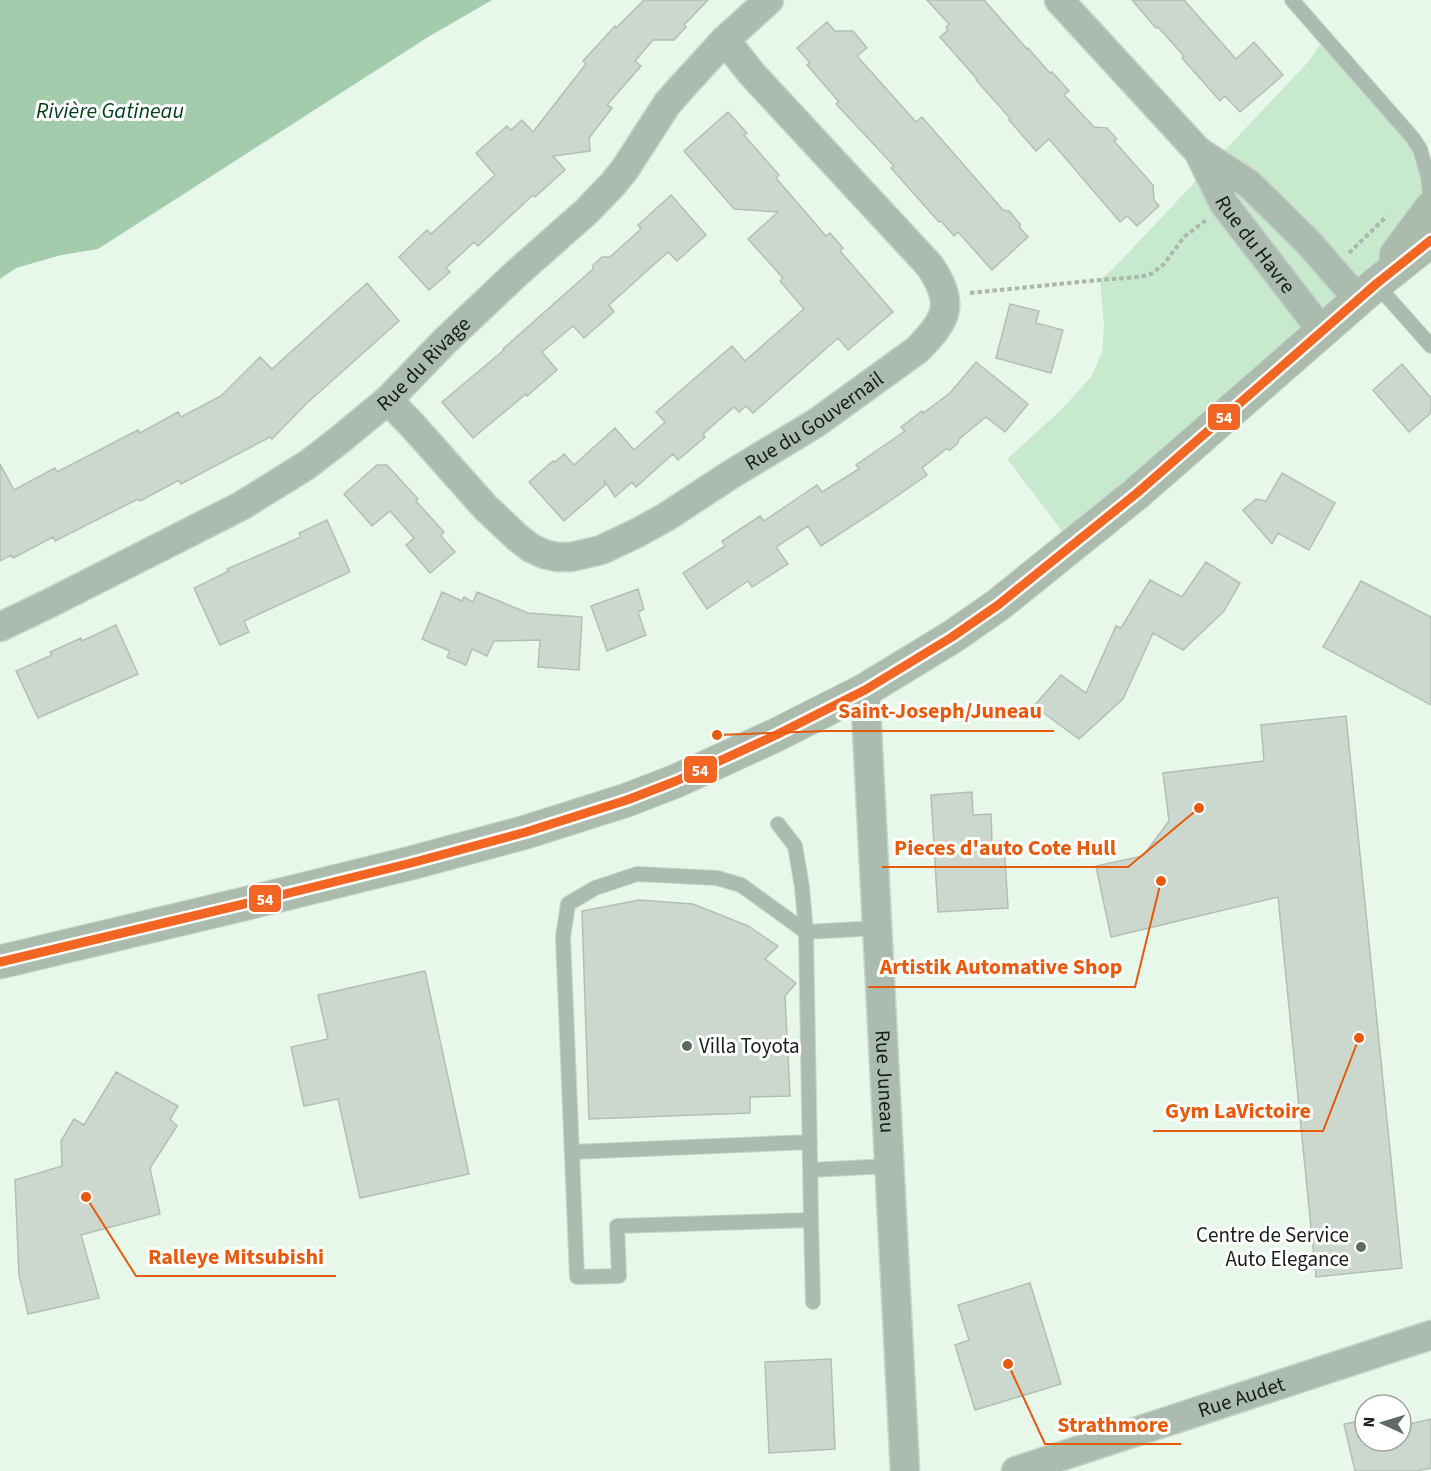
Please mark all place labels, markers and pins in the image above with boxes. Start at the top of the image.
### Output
callout: Saint-Joseph/Juneau [826,691,1054,731]
callout: Pieces d'auto Cote Hull [882,827,1128,867]
callout: Artistik Automative Shop [868,947,1135,987]
place label: Villa Toyota [699,1031,800,1061]
marker: Villa Toyota [680,1039,694,1053]
callout: Gym LaVictoire [1153,1091,1323,1131]
place label: Centre de Service Auto Elegance [1196,1220,1349,1274]
callout: Ralleye Mitsubishi [136,1236,336,1276]
marker: Centre de Service Auto Elegance [1354,1240,1368,1254]
callout: Strathmore [1045,1404,1181,1444]

